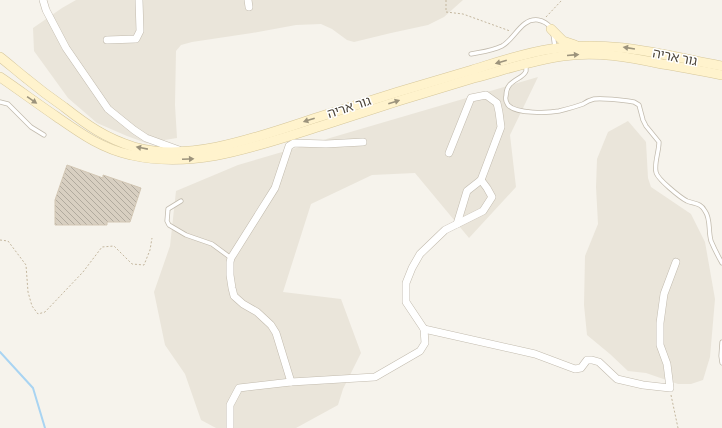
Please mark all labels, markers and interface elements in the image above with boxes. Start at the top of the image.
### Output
street label: גור אריה [651,44,699,70]
one-way arrow [623,45,635,51]
one-way arrow [567,51,579,58]
one-way arrow [495,59,507,65]
street label: גור אריה [325,92,373,122]
one-way arrow [27,96,37,104]
one-way arrow [388,99,400,105]
one-way arrow [303,117,315,123]
one-way arrow [136,145,148,151]
one-way arrow [182,156,194,163]

